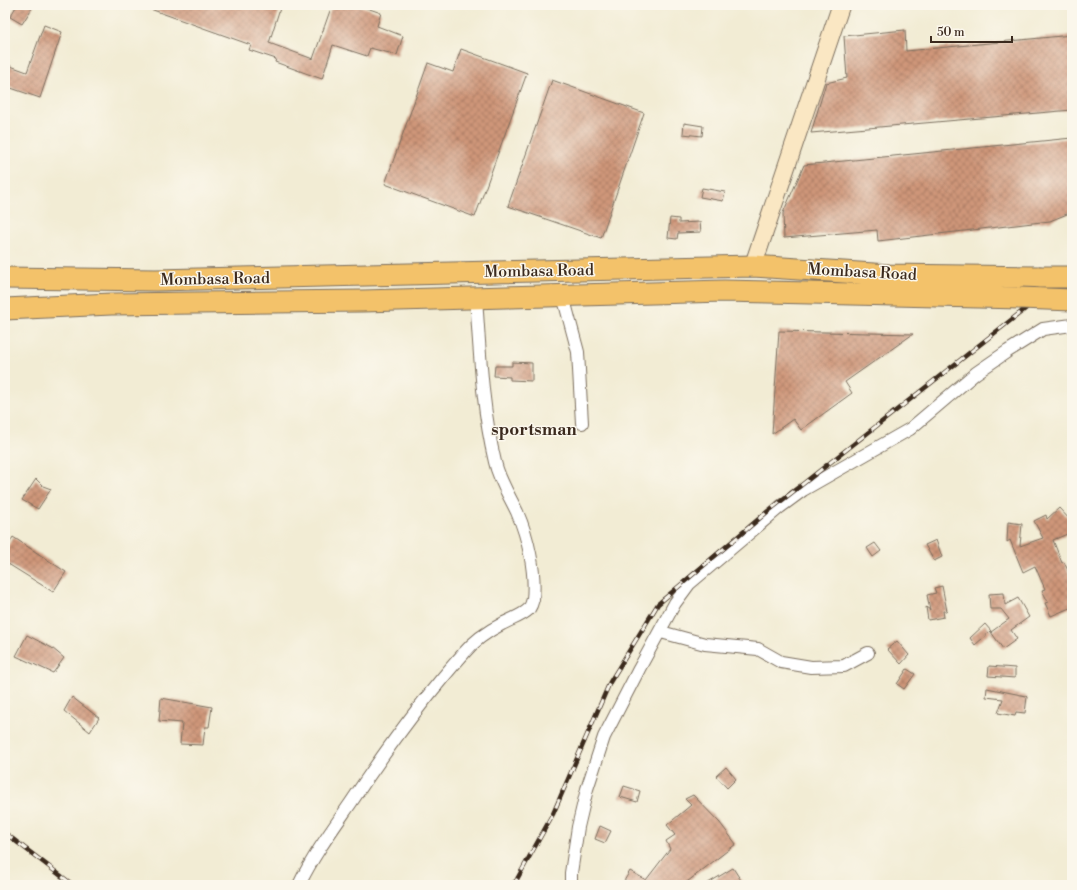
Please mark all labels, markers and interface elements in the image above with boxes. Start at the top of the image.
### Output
scale bar [931,18,1012,44]
text: 50 m [937,25,965,40]
street label: Mombasa Road [807,259,917,285]
street label: Mombasa Road [484,260,594,282]
street label: Mombasa Road [160,268,270,290]
district label: sportsman [491,419,577,441]

